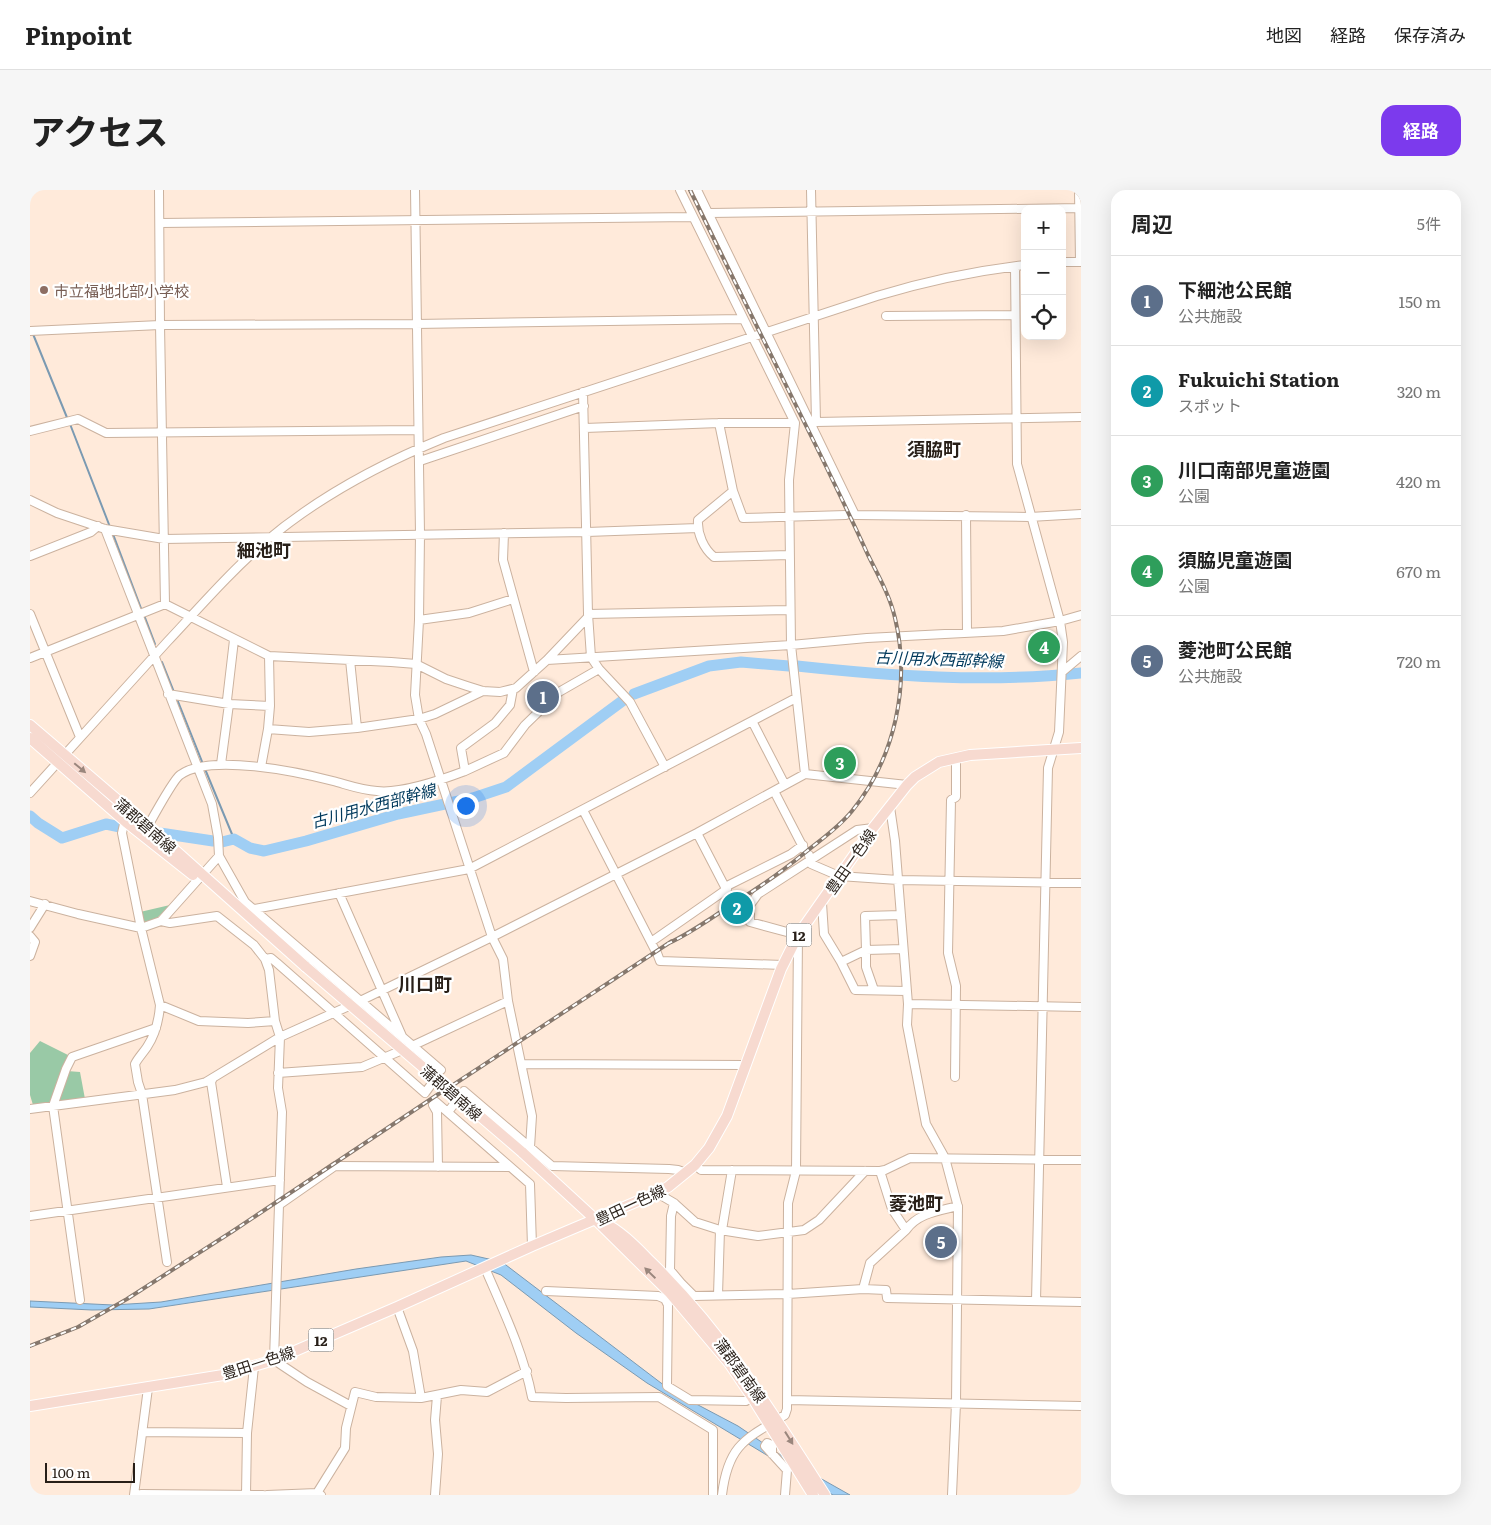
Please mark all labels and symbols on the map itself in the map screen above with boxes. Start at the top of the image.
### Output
place label: 市立福地北部小学校 [54,279,189,302]
marker: 市立福地北部小学校 [38,284,50,296]
district label: 須脇町 [907,435,961,462]
district label: 細池町 [237,536,291,563]
pin: 4 [1028,628,1060,666]
water label: 古川用水西部幹線 [875,644,1005,672]
pin: 1 [527,678,559,716]
pin: 3 [824,744,856,782]
one-way arrow [73,763,86,774]
water label: 古川用水西部幹線 [308,776,440,833]
street label: 蒲郡碧南線 [110,792,182,858]
your location [453,793,479,819]
street label: 豊田一色線 [819,824,881,898]
pin: 2 [721,889,753,927]
road number: 12 [786,924,812,946]
district label: 川口町 [398,970,452,997]
street label: 蒲郡碧南線 [416,1059,488,1125]
street label: 豊田一色線 [591,1178,669,1230]
district label: 菱池町 [889,1189,943,1216]
pin: 5 [925,1223,957,1261]
one-way arrow [644,1267,656,1279]
road number: 12 [308,1328,334,1352]
street label: 蒲郡碧南線 [710,1333,772,1407]
street label: 豊田一色線 [219,1339,297,1385]
one-way arrow [784,1431,793,1445]
scale bar [45,1460,135,1483]

